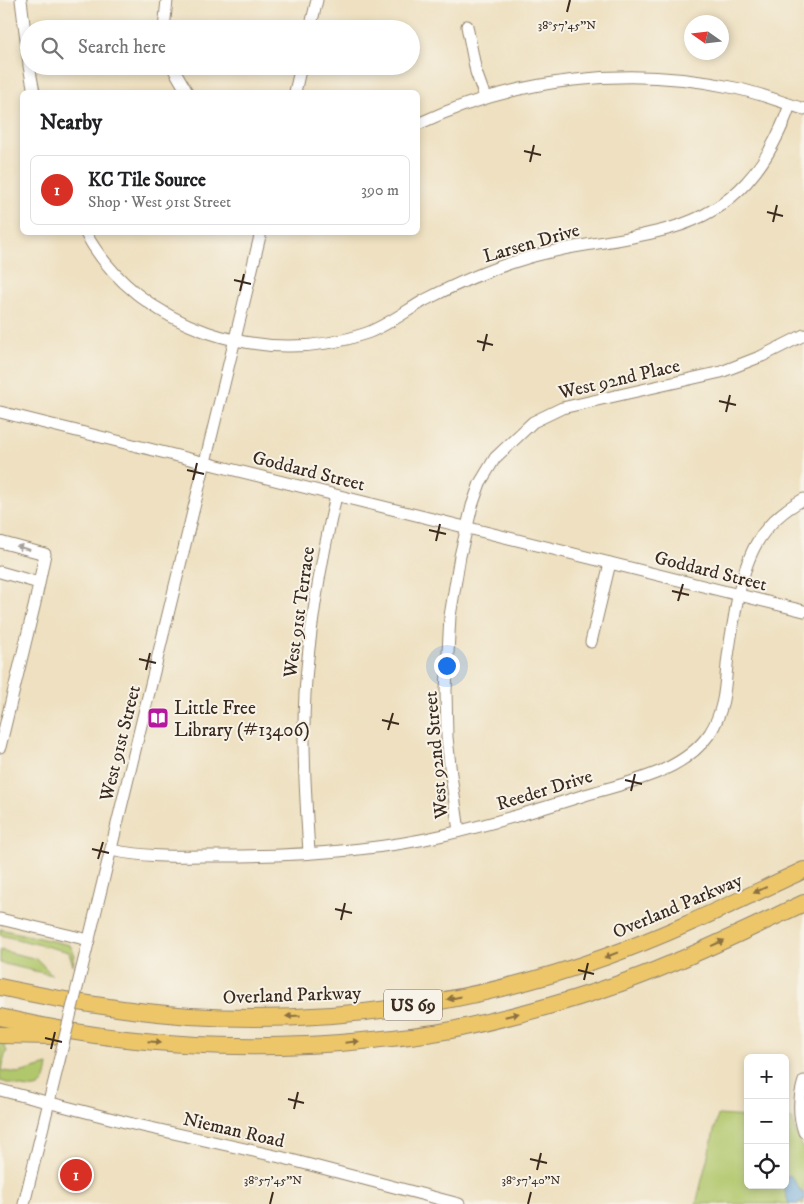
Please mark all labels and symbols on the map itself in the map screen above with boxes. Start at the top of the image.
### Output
north arrow [684,15,729,60]
text: 38°57'45"N [538,18,596,33]
street label: Larsen Drive [480,219,582,268]
street label: West 92nd Place [555,354,682,405]
street label: Goddard Street [250,446,367,497]
one-way arrow [15,544,30,552]
street label: West 91st Terrace [279,545,320,680]
street label: Goddard Street [652,546,769,597]
your location [434,653,460,679]
street label: West 91st Street [95,683,146,805]
street label: West 92nd Street [419,690,454,821]
place label: Little Free Library (#13406) [174,697,310,742]
library icon: Little Free Library (#13406) [146,706,170,730]
street label: Reeder Drive [494,765,595,816]
street label: Overland Parkway [609,868,747,944]
one-way arrow [753,887,767,895]
one-way arrow [711,938,725,946]
one-way arrow [603,951,618,959]
street label: Overland Parkway [222,982,363,1009]
road number: US 69 [384,990,442,1020]
one-way arrow [447,994,462,1002]
one-way arrow [505,1011,520,1019]
one-way arrow [285,1013,301,1021]
one-way arrow [345,1038,361,1046]
one-way arrow [147,1039,163,1047]
street label: Nieman Road [181,1108,287,1153]
pin: 1 [60,1156,92,1194]
text: 38°57'45"N [244,1173,302,1188]
text: 38°57'40"N [502,1173,561,1188]

